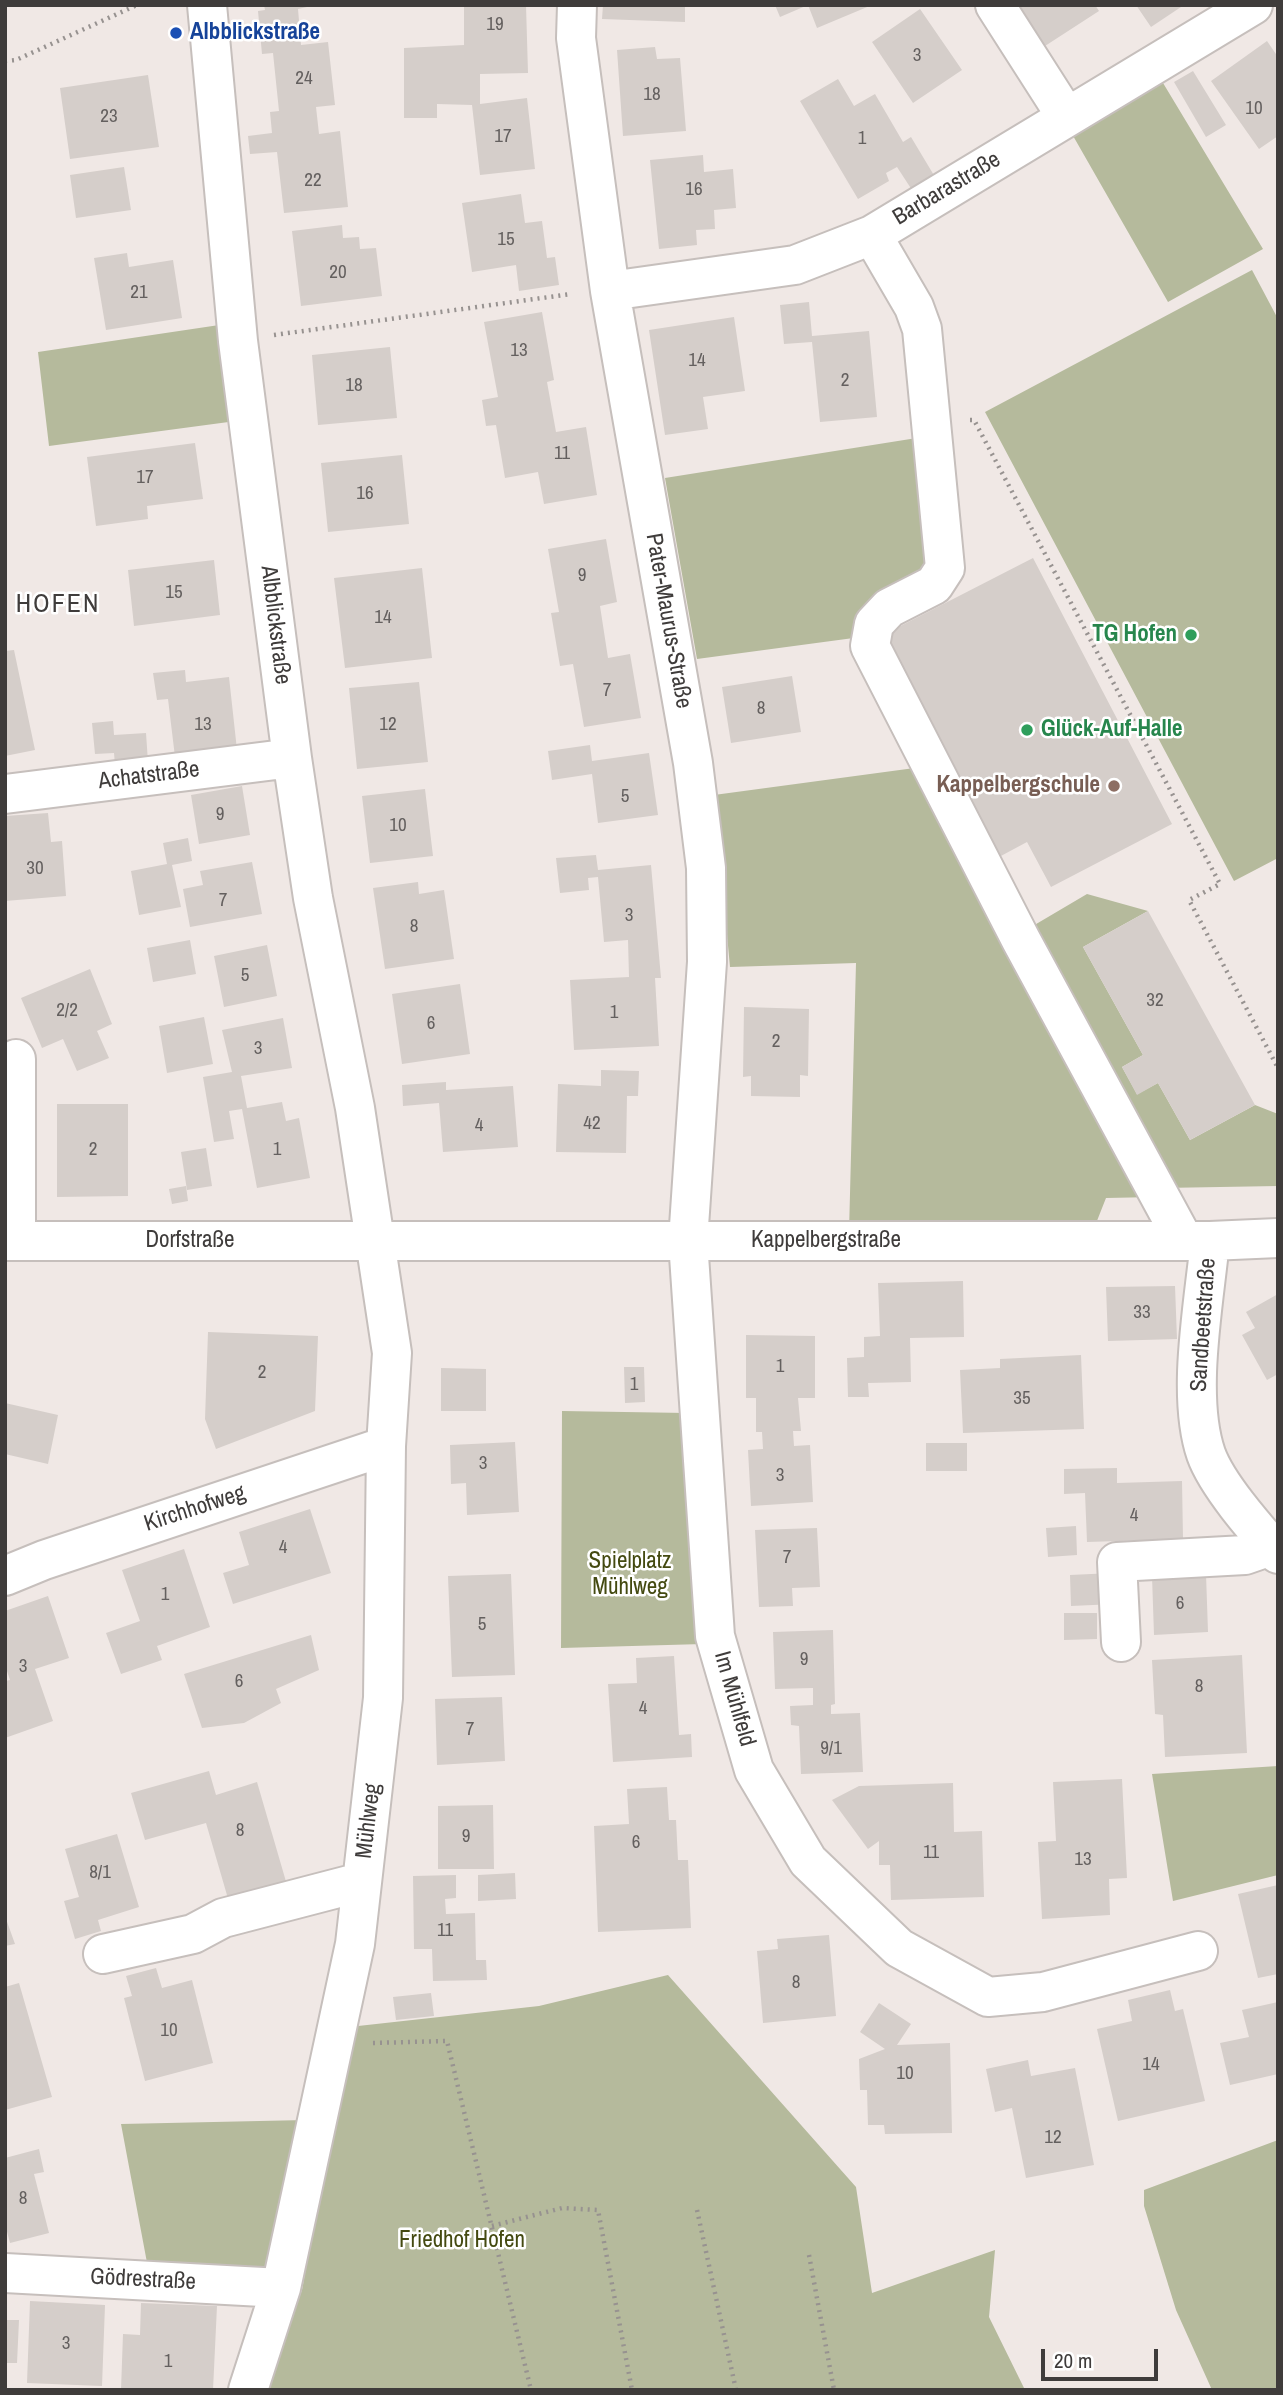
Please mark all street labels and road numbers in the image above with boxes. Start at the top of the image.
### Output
street label: Barbarastraße [888,146,1006,232]
street label: Pater-Maurus-Straße [639,531,697,711]
street label: Albblickstraße [254,564,296,686]
street label: Achatstraße [97,756,201,796]
street label: Dorfstraße [145,1227,235,1255]
street label: Kappelbergstraße [751,1227,901,1255]
street label: Sandbeetstraße [1186,1257,1222,1393]
street label: Kirchhofweg [141,1480,249,1538]
street label: Im Mühlfeld [707,1648,761,1750]
street label: Mühlweg [351,1782,387,1860]
street label: Gödrestraße [89,2263,197,2297]

